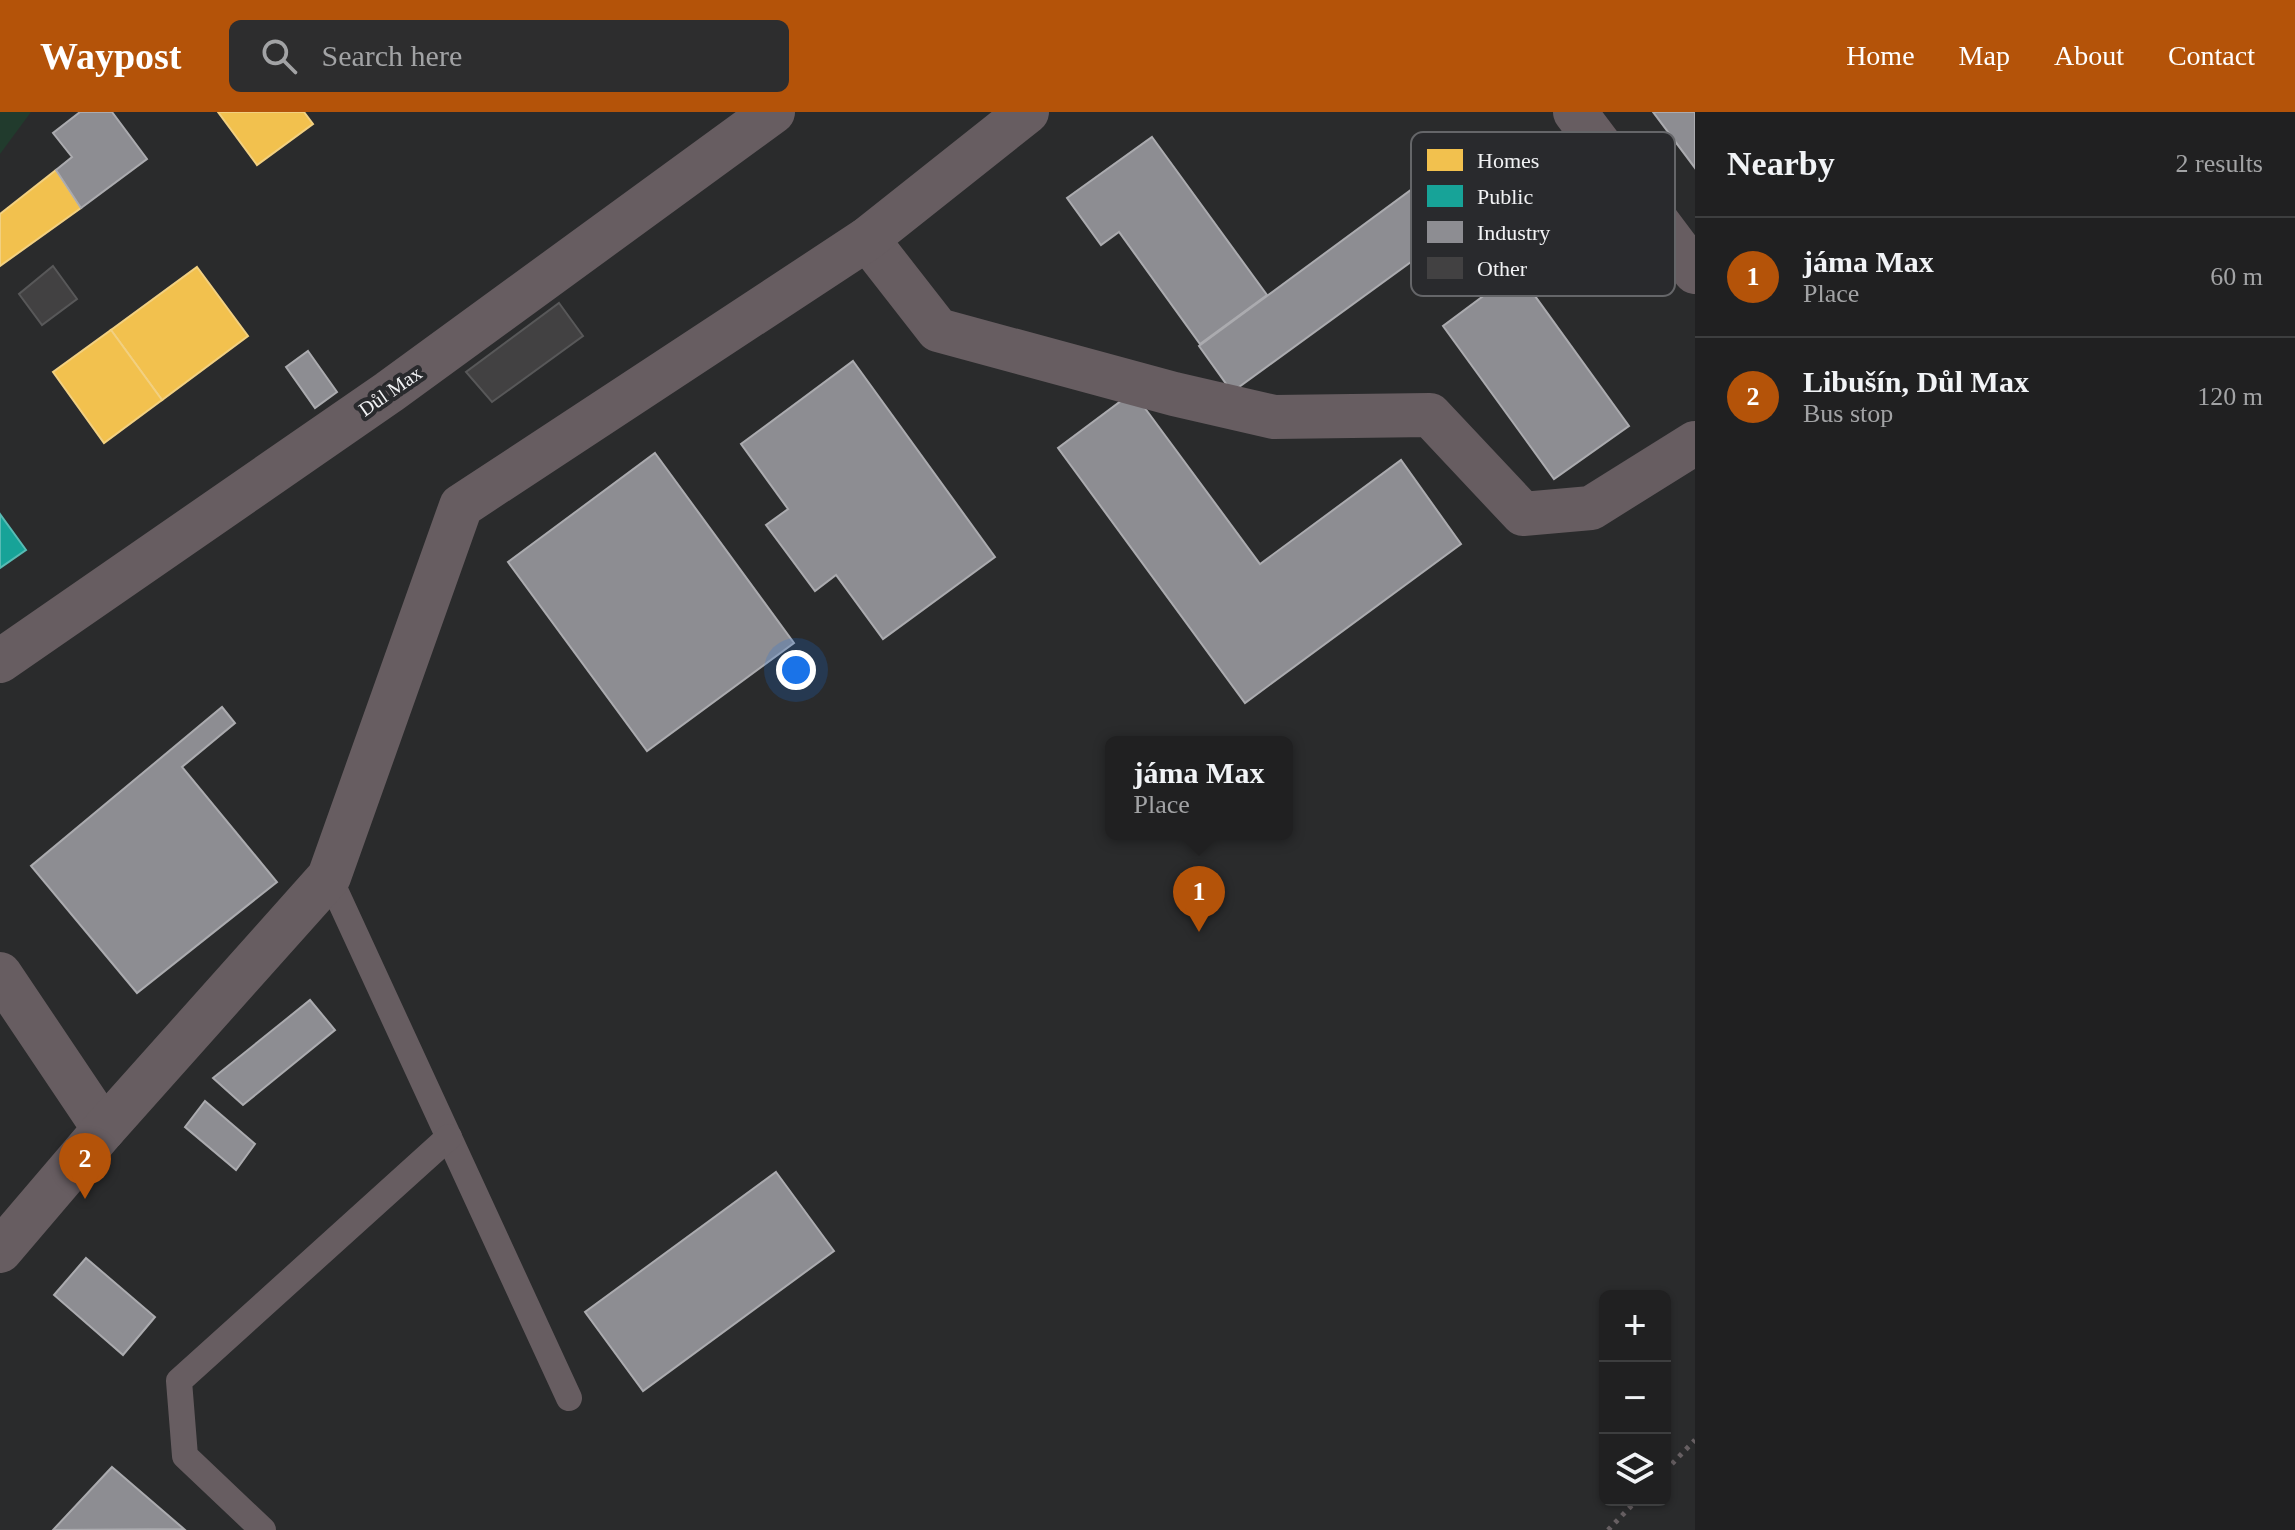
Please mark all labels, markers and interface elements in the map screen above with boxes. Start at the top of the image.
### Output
search box [229,20,789,92]
icon: search [257,34,301,78]
text: Waypost [40,35,181,77]
text: Search here [321,39,462,72]
text: Home [1846,40,1915,71]
text: Map [1959,40,2010,71]
text: About [2054,40,2124,71]
text: Contact [2168,40,2255,71]
legend [1411,132,1675,296]
text: Nearby [1727,145,1835,182]
text: Homes [1477,148,1539,173]
text: 2 results [2176,149,2263,178]
text: Public [1477,184,1533,209]
text: Industry [1477,220,1550,245]
text: jáma Max [1803,245,1934,278]
text: Other [1477,256,1528,281]
text: 1 [1747,262,1760,291]
text: 60 m [2210,262,2263,291]
text: Place [1803,279,1859,308]
street label: Důl Max [354,361,426,421]
text: Libušín, Důl Max [1803,365,2029,398]
text: 2 [1747,382,1760,411]
text: 120 m [2197,382,2263,411]
text: Bus stop [1803,399,1893,428]
your location [776,650,816,690]
popup [1105,736,1293,840]
text: jáma Max [1134,756,1264,789]
text: Place [1134,790,1190,819]
pin: 1 [1173,866,1225,932]
pin: 2 [59,1133,111,1199]
map controls [1599,1290,1671,1506]
button: + [1599,1290,1671,1362]
button: − [1599,1362,1671,1434]
button: layers [1599,1434,1671,1506]

